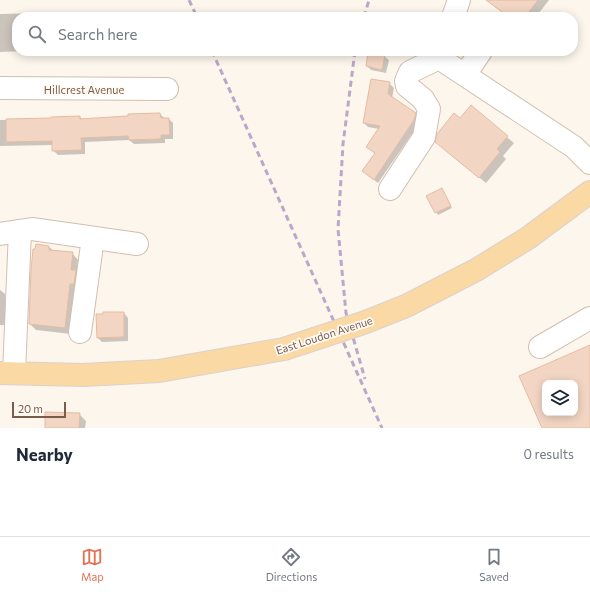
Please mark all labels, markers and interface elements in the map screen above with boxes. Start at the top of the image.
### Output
search box [12,12,578,56]
icon: search [26,23,48,45]
text: Search here [58,25,137,43]
street label: Hillcrest Avenue [44,83,124,96]
street label: East Loudon Avenue [274,313,374,357]
map controls [542,380,578,416]
button: layers [542,380,578,416]
scale bar [12,400,66,419]
text: 20 m [18,402,43,415]
text: Nearby [16,444,73,465]
text: 0 results [523,446,574,462]
tab: Map [81,546,104,583]
tab: Directions [266,546,317,583]
tab: Saved [479,546,509,583]

